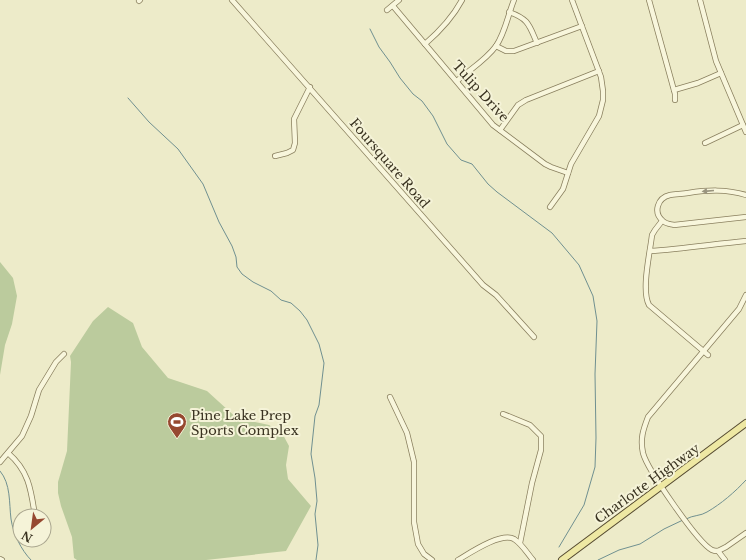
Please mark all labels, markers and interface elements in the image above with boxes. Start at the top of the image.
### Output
street label: Tulip Drive [449,57,513,126]
street label: Foursquare Road [346,115,433,212]
one-way arrow [702,187,714,194]
place label: Pine Lake Prep Sports Complex [191,407,299,439]
sports icon: Pine Lake Prep Sports Complex [166,411,188,439]
street label: Charlotte Highway [591,439,704,527]
north arrow [12,508,52,548]
text: N [19,528,35,545]

